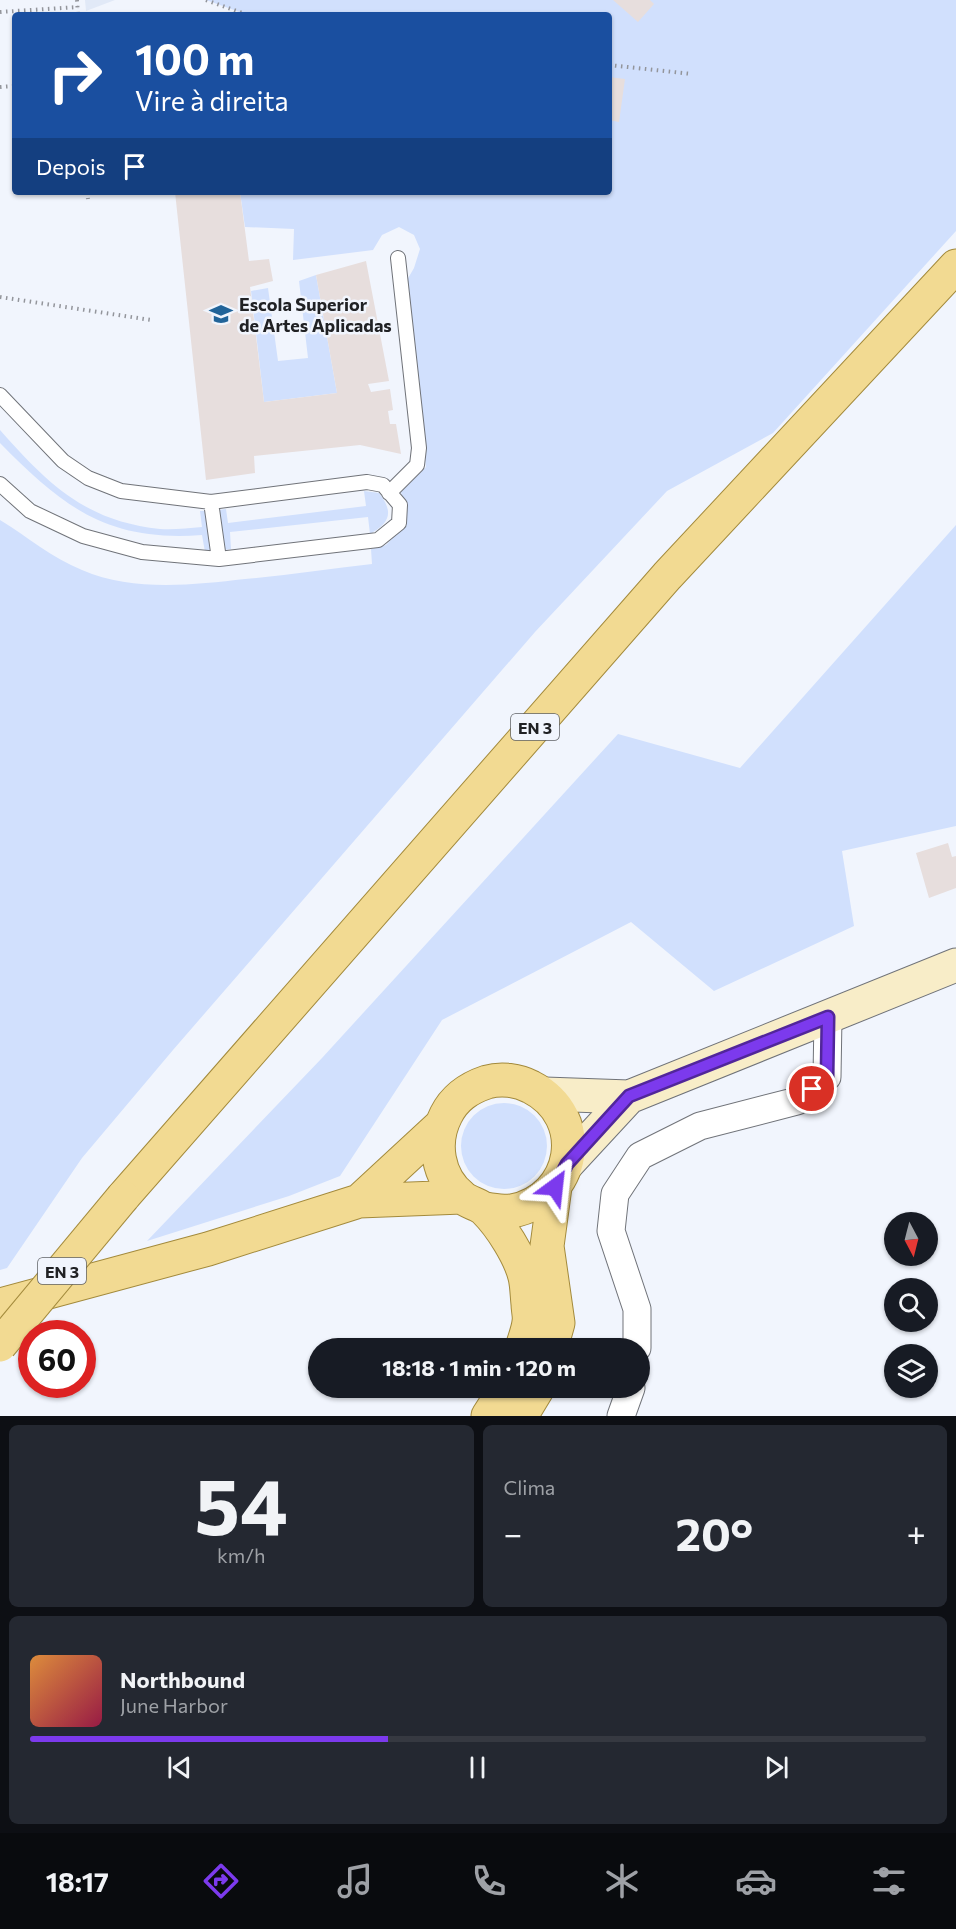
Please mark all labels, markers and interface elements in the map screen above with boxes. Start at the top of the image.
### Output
text: 100 m [135,32,255,84]
icon: right [36,36,114,114]
text: Vire à direita [135,84,289,117]
icon: arrive [118,150,151,183]
text: Depois [36,153,106,180]
place label: Escola Superior de Artes Aplicadas [239,293,392,336]
school or university icon: Escola Superior de Artes Aplicadas [208,301,234,327]
road number: EN 3 [511,714,559,740]
pin [786,1063,837,1114]
icon: arrive [795,1072,828,1105]
position arrow [523,1155,587,1219]
north arrow [884,1212,938,1266]
map controls [884,1212,938,1398]
road number: EN 3 [38,1258,86,1284]
button: search [884,1278,938,1332]
speed limit sign: 60 [18,1320,96,1398]
button: layers [884,1344,938,1398]
text: 18:18 · 1 min · 120 m [382,1354,576,1381]
text: 54 [195,1456,288,1551]
text: Clima [504,1475,555,1499]
text: 20° [676,1505,753,1560]
text: − [504,1512,522,1553]
text: + [907,1512,926,1553]
text: km/h [217,1543,266,1567]
text: Northbound [120,1666,245,1693]
text: June Harbor [120,1693,228,1717]
icon: previous [163,1751,196,1784]
icon: pause [461,1751,494,1784]
icon: next [760,1751,793,1784]
icon: directions [200,1860,242,1902]
icon: music [334,1860,376,1902]
icon: phone [468,1860,510,1902]
icon: climate [601,1860,643,1902]
icon: car [735,1860,777,1902]
icon: filters [868,1860,910,1902]
text: 18:17 [46,1865,109,1898]

